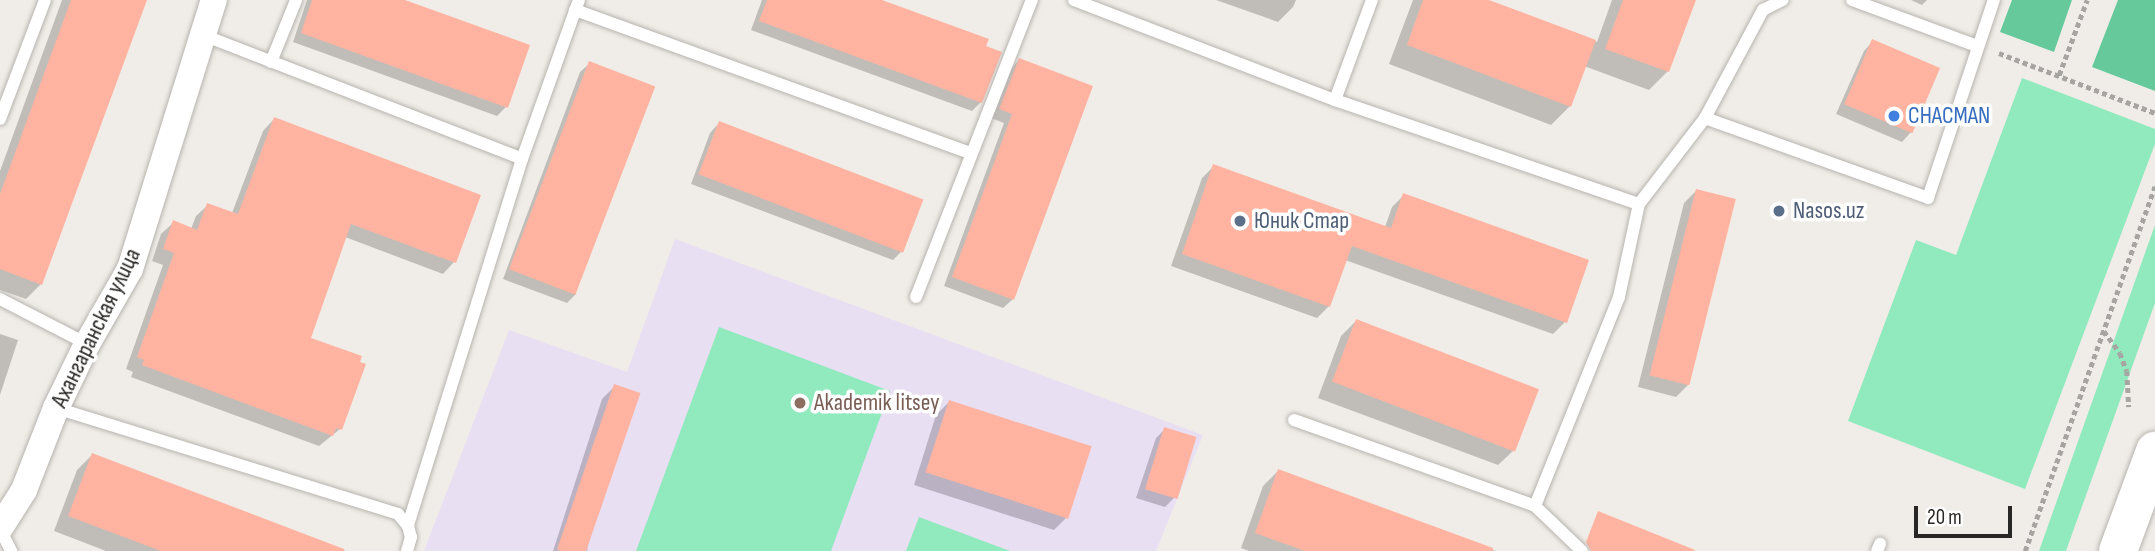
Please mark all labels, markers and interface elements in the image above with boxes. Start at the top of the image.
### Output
place label: CHACMAN [1908,102,1990,130]
marker: CHACMAN [1886,108,1902,124]
place label: Nasos.uz [1793,197,1864,225]
marker: Nasos.uz [1771,203,1787,219]
place label: Юник Стар [1254,207,1349,235]
marker: Юник Стар [1232,213,1248,229]
street label: Ахангаранская улица [45,244,147,412]
place label: Akademik litsey [814,389,939,417]
marker: Akademik litsey [792,395,808,411]
scale bar [1917,491,2015,536]
text: 20 m [1927,505,1962,530]

